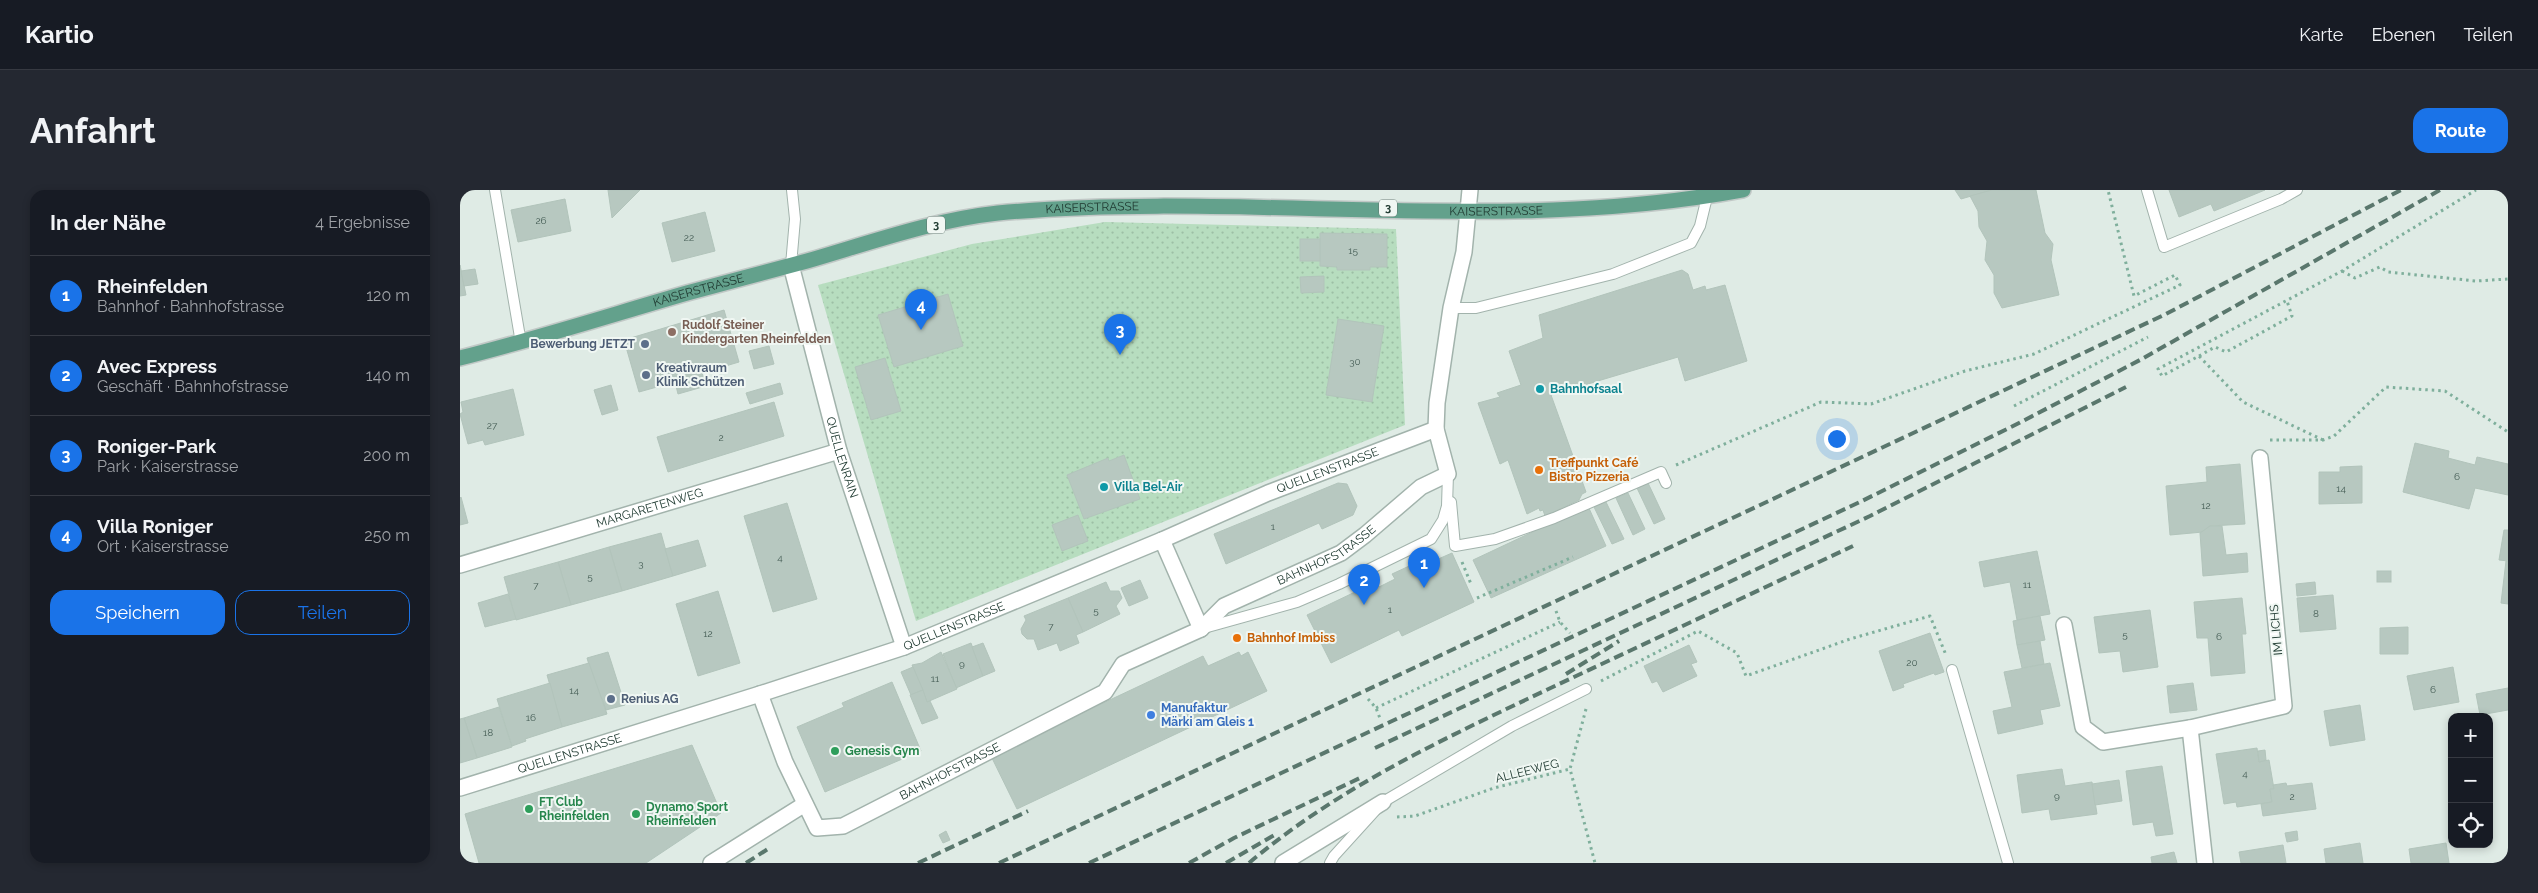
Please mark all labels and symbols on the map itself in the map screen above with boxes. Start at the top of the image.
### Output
street label: KAISERSTRASSE [1045,199,1139,216]
road number: 3 [1379,200,1397,217]
street label: KAISERSTRASSE [1449,203,1543,218]
house number: 26 [535,215,547,226]
road number: 3 [927,216,945,234]
house number: 22 [684,232,694,243]
house number: 15 [1348,245,1358,256]
street label: KAISERSTRASSE [651,271,745,310]
pin: 4 [905,289,937,330]
pin: 3 [1104,314,1136,355]
place label: Rudolf Steiner Kindergarten Rheinfelden [682,318,831,346]
marker: Rudolf Steiner Kindergarten Rheinfelden [666,326,678,338]
place label: Bewerbung JETZT [530,337,636,351]
marker: Bewerbung JETZT [639,338,651,350]
house number: 30 [1349,356,1361,367]
place label: Kreativraum Klinik Schützen [656,361,744,389]
marker: Kreativraum Klinik Schützen [640,369,652,381]
place label: Bahnhofsaal [1550,382,1622,396]
marker: Bahnhofsaal [1534,383,1546,395]
street label: QUELLENRAIN [823,415,861,500]
house number: 27 [487,420,498,431]
your location [1824,426,1850,452]
house number: 2 [718,432,724,443]
street label: QUELLENSTRASSE [1275,444,1381,496]
place label: Treffpunkt Café Bistro Pizzeria [1549,456,1638,484]
marker: Treffpunkt Café Bistro Pizzeria [1533,464,1545,476]
house number: 6 [2454,471,2460,482]
place label: Villa Bel-Air [1114,480,1183,494]
marker: Villa Bel-Air [1098,481,1110,493]
house number: 14 [2336,483,2346,494]
street label: MARGARETENWEG [595,485,705,531]
house number: 12 [2201,500,2211,511]
house number: 1 [1271,521,1276,532]
street label: BAHNHOFSTRASSE [1275,522,1378,588]
pin: 1 [1408,547,1440,588]
house number: 4 [777,552,783,563]
house number: 3 [638,558,644,569]
pin: 2 [1348,564,1380,605]
house number: 5 [587,571,593,582]
house number: 11 [2023,579,2032,590]
house number: 7 [533,580,539,591]
street label: QUELLENSTRASSE [901,599,1007,653]
house number: 1 [1388,604,1393,615]
street label: IM LICHS [2267,604,2285,656]
house number: 5 [1093,605,1099,616]
house number: 8 [2313,608,2319,619]
house number: 7 [1048,621,1054,632]
house number: 12 [703,628,713,639]
house number: 5 [2122,629,2128,640]
place label: Bahnhof Imbiss [1247,631,1335,645]
house number: 6 [2216,631,2222,642]
marker: Bahnhof Imbiss [1231,632,1243,644]
house number: 20 [1906,657,1918,668]
house number: 9 [959,658,965,669]
house number: 11 [931,673,940,684]
house number: 6 [2430,684,2436,695]
house number: 14 [569,685,579,696]
place label: Renius AG [621,692,679,706]
marker: Renius AG [605,693,617,705]
place label: Manufaktur Märki am Gleis 1 [1161,701,1254,729]
marker: Manufaktur Märki am Gleis 1 [1145,709,1157,721]
house number: 16 [526,712,536,723]
house number: 18 [483,727,493,738]
street label: QUELLENSTRASSE [516,731,623,776]
street label: BAHNHOFSTRASSE [897,740,1003,803]
place label: Genesis Gym [845,744,919,758]
marker: Genesis Gym [829,745,841,757]
street label: ALLEEWEG [1494,756,1560,786]
house number: 4 [2242,768,2248,779]
house number: 9 [2054,790,2060,801]
house number: 2 [2289,791,2295,802]
place label: FT Club Rheinfelden [539,795,609,823]
place label: Dynamo Sport Rheinfelden [646,800,728,828]
marker: FT Club Rheinfelden [523,803,535,815]
marker: Dynamo Sport Rheinfelden [630,808,642,820]

